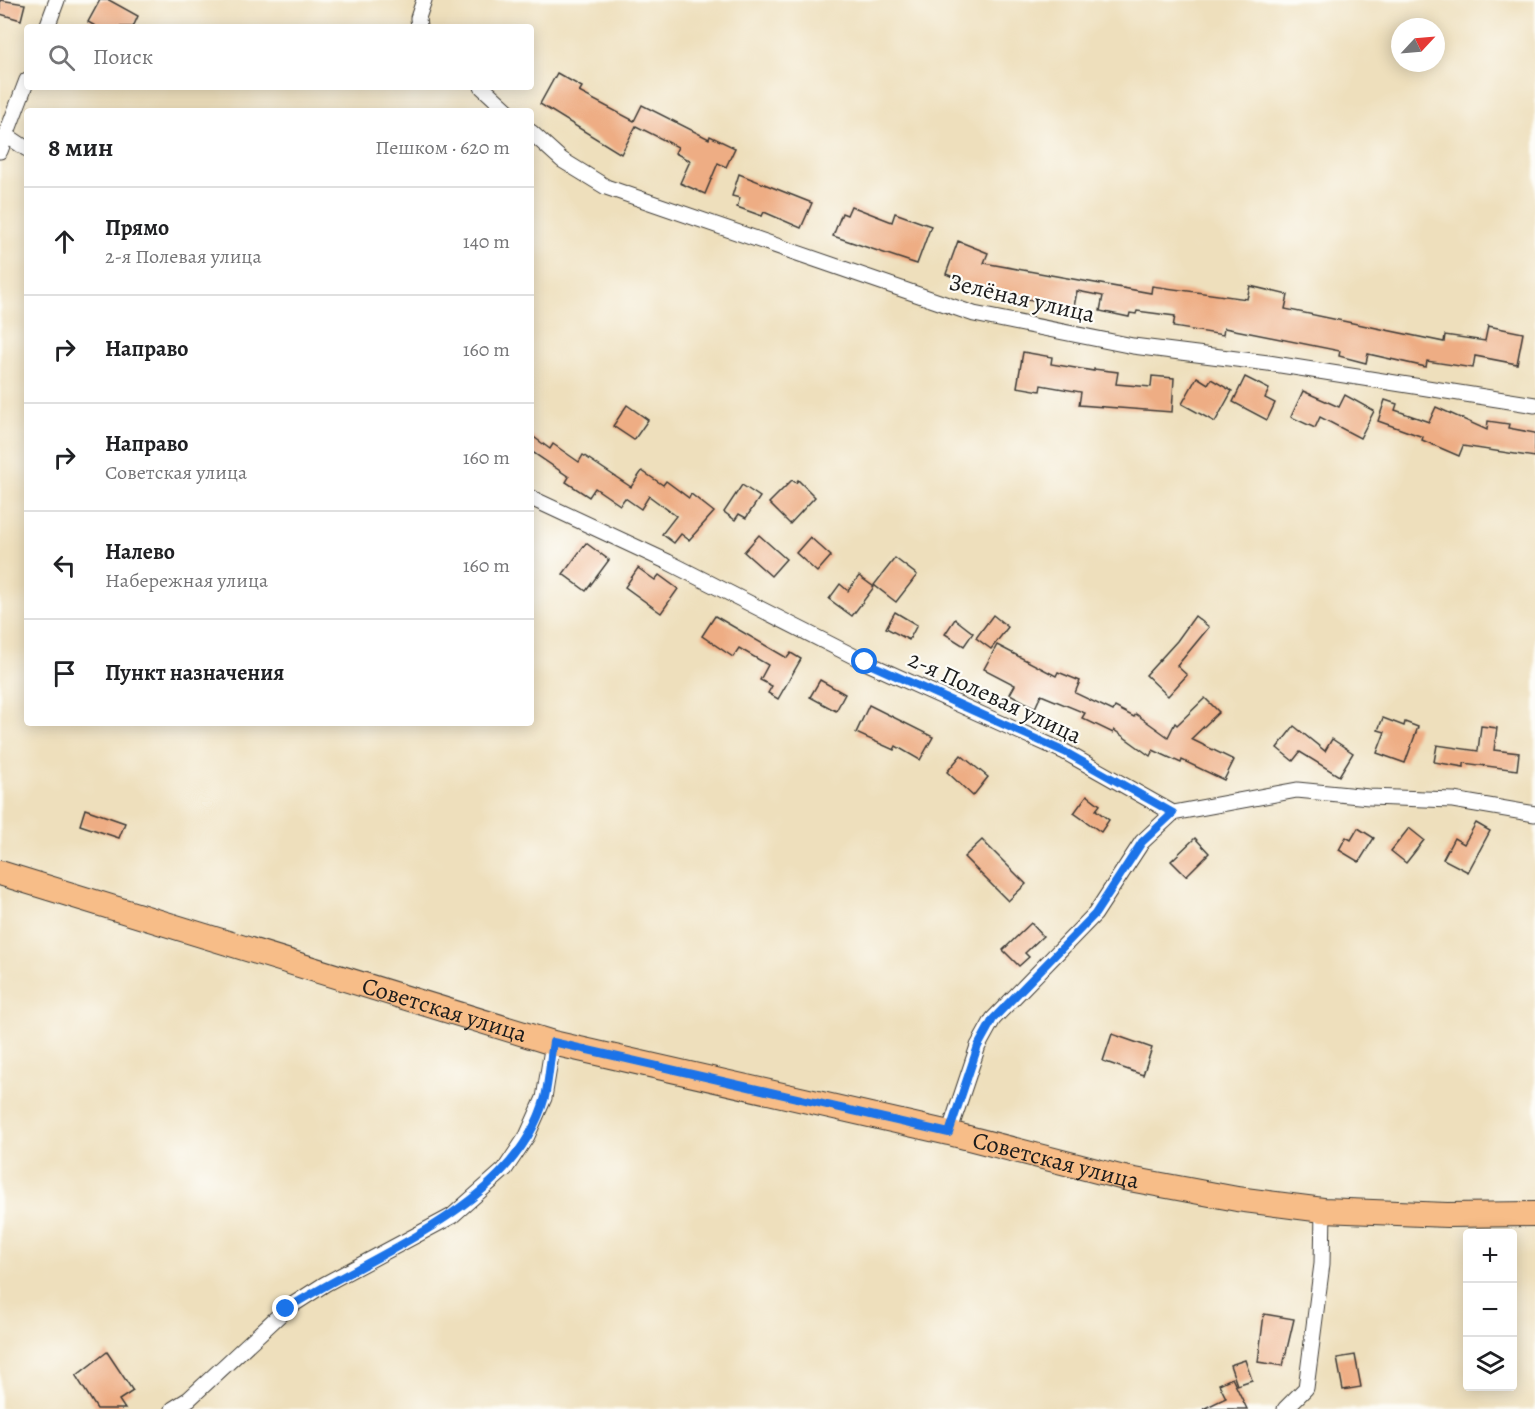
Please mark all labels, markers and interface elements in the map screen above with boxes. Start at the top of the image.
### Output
north arrow [1391,18,1445,72]
search box [24,24,534,90]
icon: search [45,41,78,74]
text: Поиск [93,42,153,72]
text: 8 мин [48,130,113,165]
text: Пешком · 620 m [375,134,510,161]
text: Прямо [105,213,169,243]
icon: ahead [48,225,81,258]
text: 140 m [463,228,510,255]
text: 2-я Полевая улица [105,243,262,270]
street label: Зелёная улица [946,266,1098,330]
icon: right [48,333,81,366]
text: Направо [105,334,188,364]
text: 160 m [463,336,510,363]
text: Направо [105,429,188,459]
icon: right [48,441,81,474]
text: 160 m [463,444,510,471]
text: Советская улица [105,459,247,486]
text: Налево [105,537,175,567]
icon: left [48,549,81,582]
text: 160 m [463,552,510,579]
text: Набережная улица [105,567,268,594]
street label: 2-я Полевая улица [903,643,1087,751]
route start [851,648,877,674]
icon: arrive [48,657,81,690]
text: Пункт назначения [105,658,284,688]
street label: Советская улица [358,969,531,1050]
street label: Советская улица [969,1124,1142,1196]
map controls [1463,1229,1517,1391]
button: + [1463,1229,1517,1283]
button: − [1463,1283,1517,1337]
route end [272,1295,298,1321]
button: layers [1463,1337,1517,1391]

